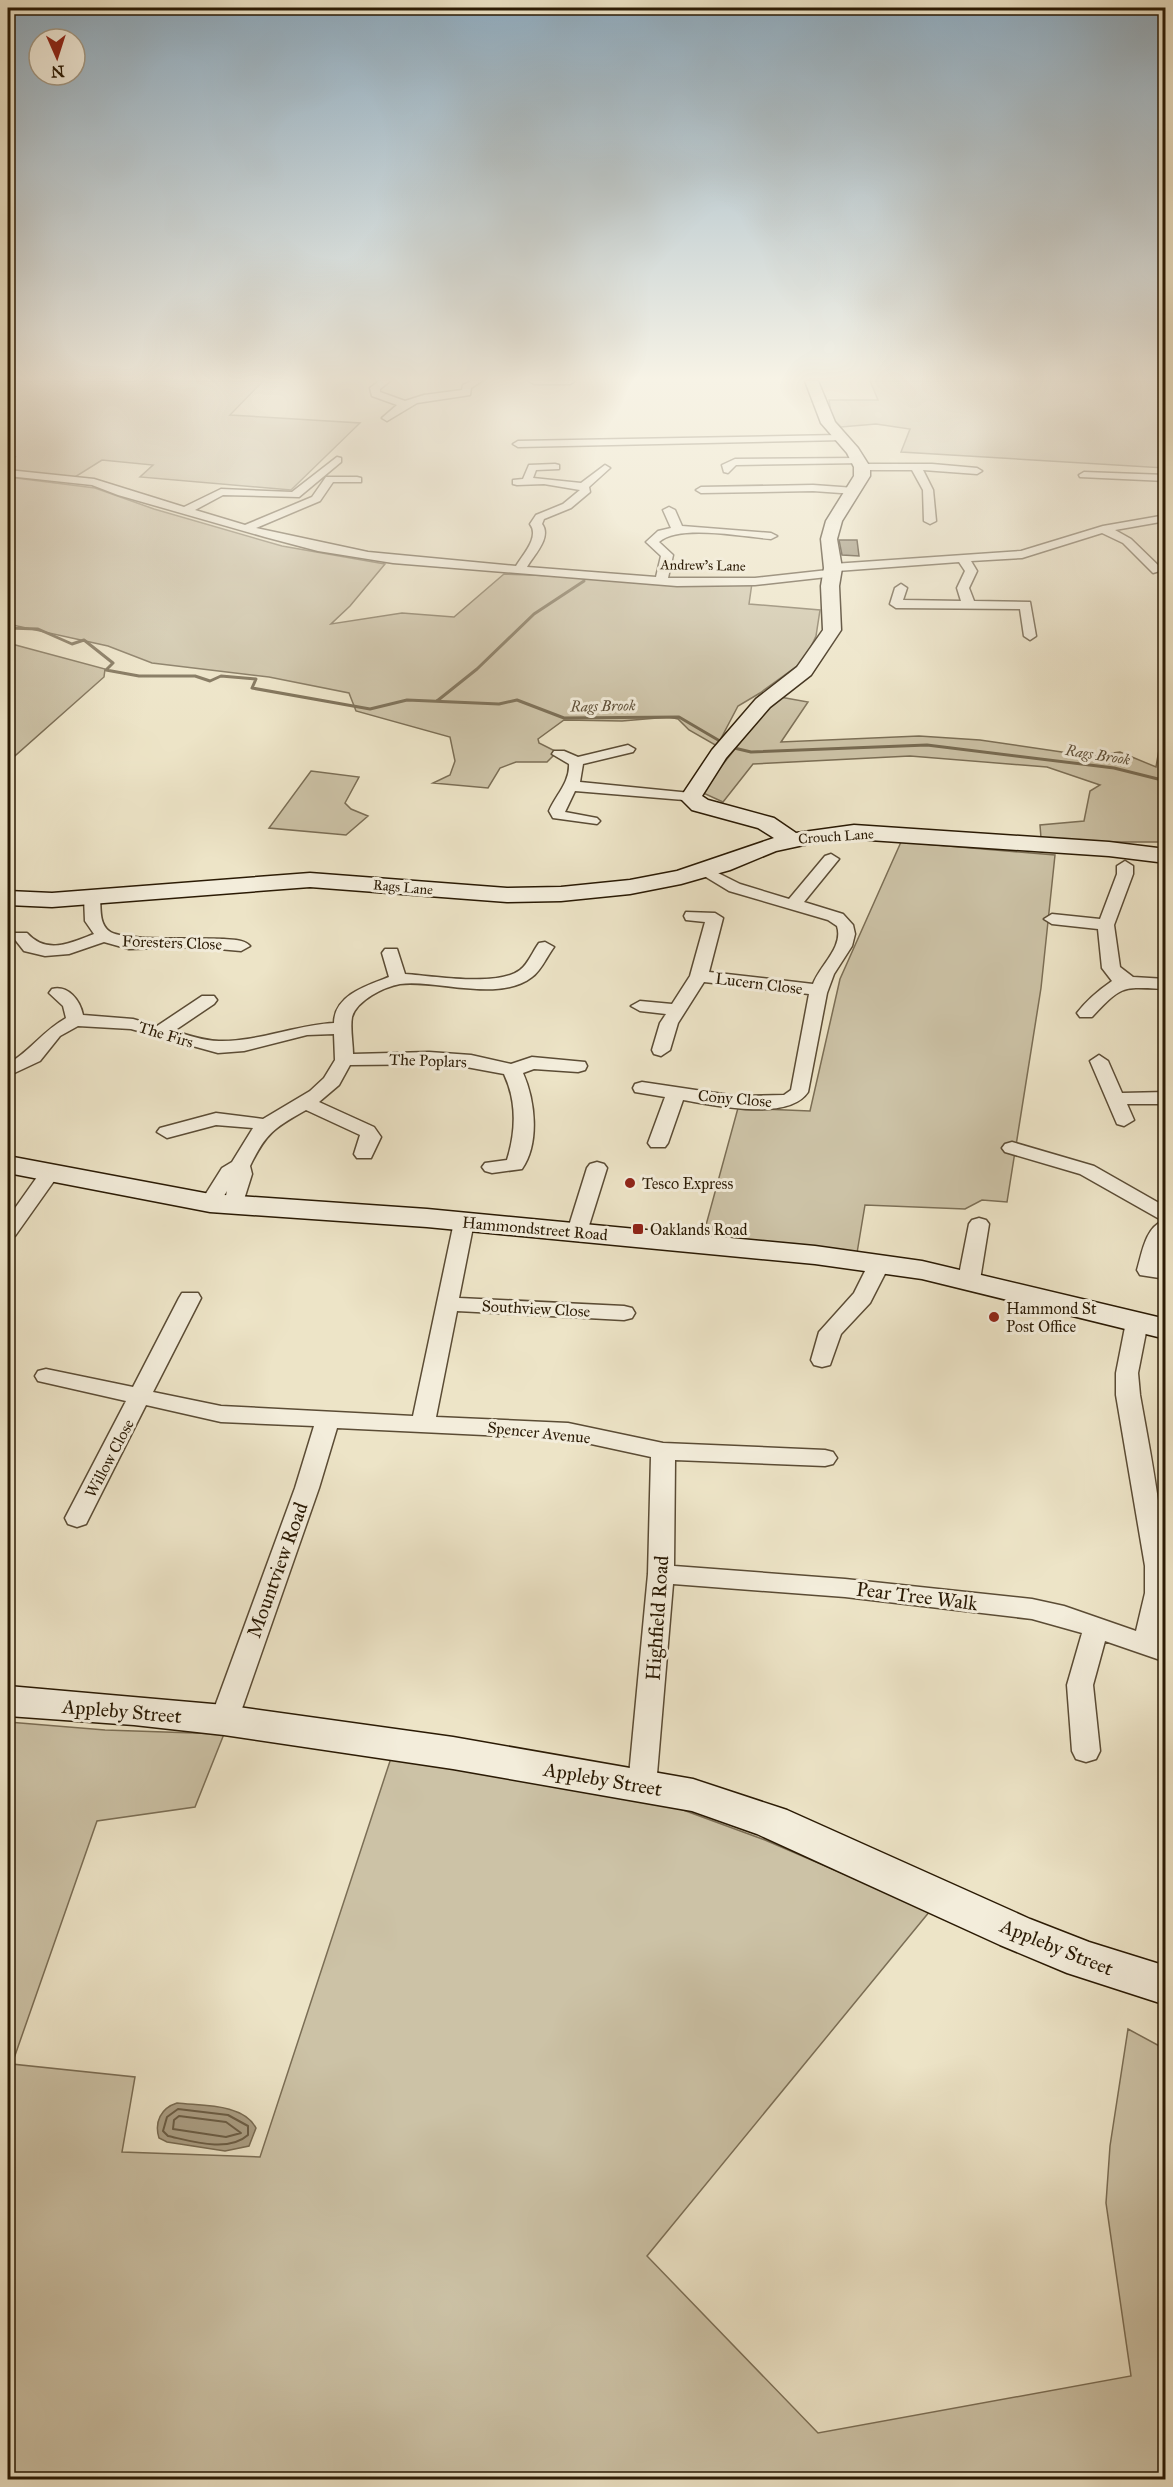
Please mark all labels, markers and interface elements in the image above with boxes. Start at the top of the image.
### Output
north arrow [27,27,87,87]
text: N [50,62,65,81]
street label: Andrew's Lane [659,556,746,575]
water label: Rags Brook [569,696,636,716]
water label: Rags Brook [1063,741,1132,769]
street label: Crouch Lane [798,825,875,848]
street label: Rags Lane [372,876,434,899]
street label: Foresters Close [122,931,223,954]
street label: Lucern Close [714,969,804,998]
street label: The Firs [136,1017,196,1052]
street label: The Poplars [389,1050,467,1071]
street label: Cony Close [697,1086,773,1111]
place label: Tesco Express [642,1174,733,1193]
marker: Tesco Express [623,1176,637,1190]
street label: Hammondstreet Road [461,1213,609,1244]
place label: Oaklands Road [650,1220,748,1239]
marker: Oaklands Road [631,1222,645,1236]
street label: Southview Close [481,1296,591,1321]
place label: Hammond St Post Office [1006,1299,1097,1336]
marker: Hammond St Post Office [987,1310,1001,1324]
street label: Willow Close [81,1415,138,1501]
street label: Spencer Avenue [487,1418,592,1447]
street label: Mountview Road [241,1499,313,1641]
street label: Highfield Road [641,1555,674,1681]
street label: Pear Tree Walk [855,1577,980,1615]
street label: Appleby Street [60,1694,183,1728]
street label: Appleby Street [541,1757,664,1801]
street label: Appleby Street [996,1913,1117,1981]

